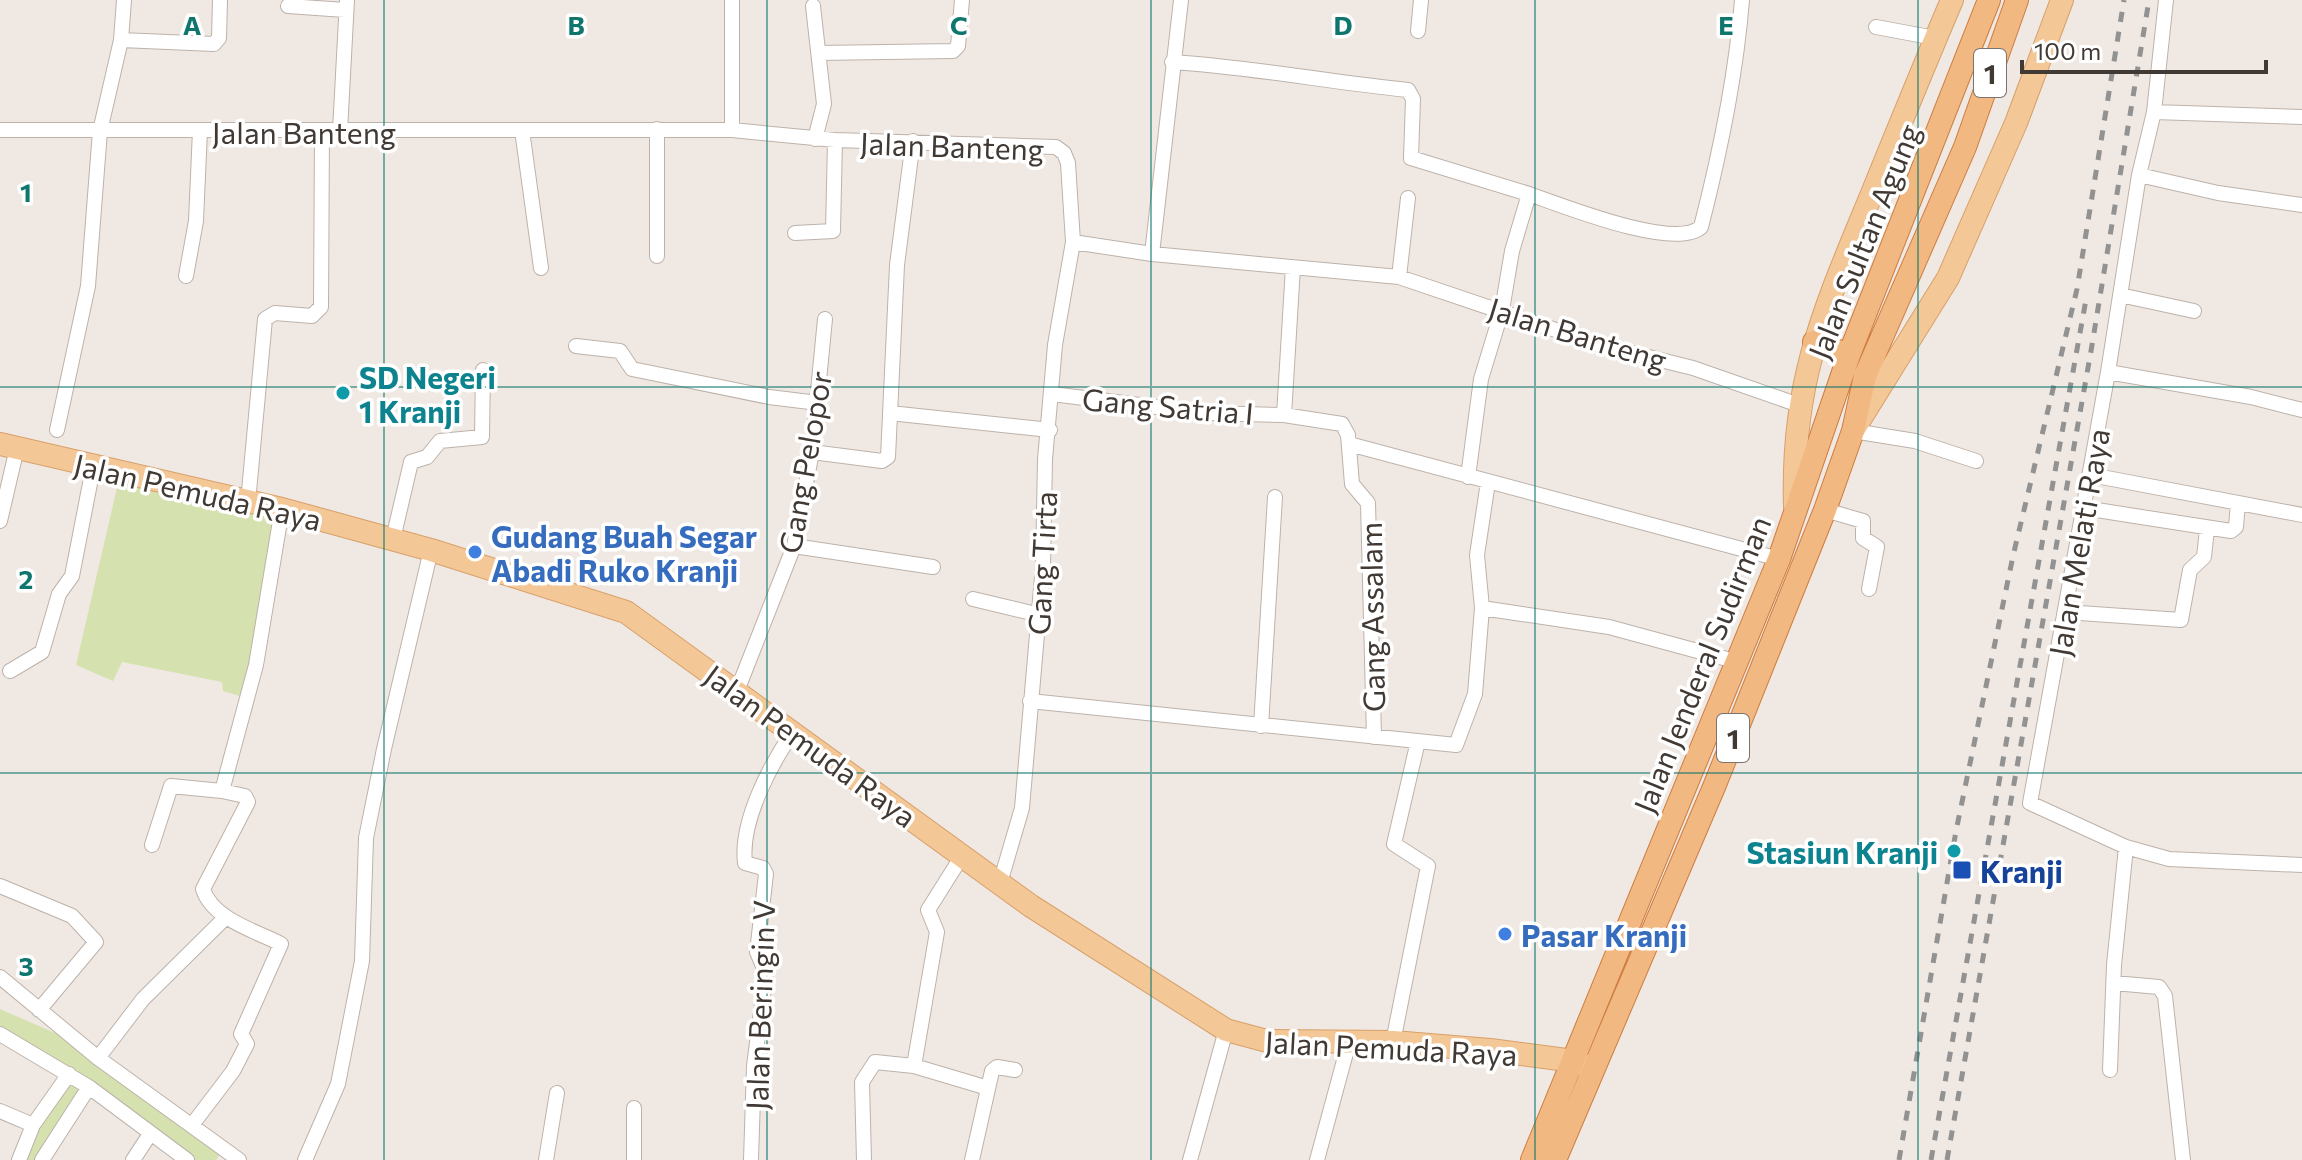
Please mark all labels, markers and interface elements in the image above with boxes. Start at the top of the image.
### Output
text: A [183,9,202,40]
text: B [567,9,585,40]
text: C [950,9,968,40]
text: D [1333,9,1353,40]
text: E [1718,9,1734,40]
scale bar [2022,24,2266,74]
text: 100 m [2034,36,2101,65]
road number: 1 [1974,49,2006,97]
street label: Jalan Banteng [212,113,396,150]
street label: Jalan Sultan Agung [1799,118,1927,364]
street label: Jalan Banteng [859,123,1045,167]
text: 1 [20,176,32,207]
street label: Jalan Banteng [1484,288,1672,378]
place label: SD Negeri 1 Kranji [359,358,496,429]
street label: Gang Pelopor [770,368,838,556]
street label: Gang Satria I [1081,379,1255,431]
marker: SD Negeri 1 Kranji [334,384,352,402]
street label: Jalan Melati Raya [2040,425,2116,659]
street label: Jalan Pemuda Raya [71,445,325,537]
street label: Gang Tirta [1019,490,1063,636]
street label: Jalan Jenderal Sudirman [1625,510,1777,818]
place label: Gudang Buah Segar Abadi Ruko Kranji [491,517,757,588]
street label: Gang Assalam [1351,522,1391,712]
marker: Gudang Buah Segar Abadi Ruko Kranji [466,543,484,561]
text: 2 [19,563,33,594]
street label: Jalan Pemuda Raya [698,656,924,834]
road number: 1 [1717,714,1749,762]
place label: Stasiun Kranji [1746,833,1938,870]
marker: Stasiun Kranji [1945,842,1963,860]
place label: Kranji [1980,852,2063,889]
marker: Kranji [1951,859,1973,881]
street label: Jalan Beringin V [737,899,781,1111]
place label: Pasar Kranji [1521,916,1687,953]
marker: Pasar Kranji [1496,925,1514,943]
text: 3 [18,950,34,981]
street label: Jalan Pemuda Raya [1264,1022,1518,1072]

